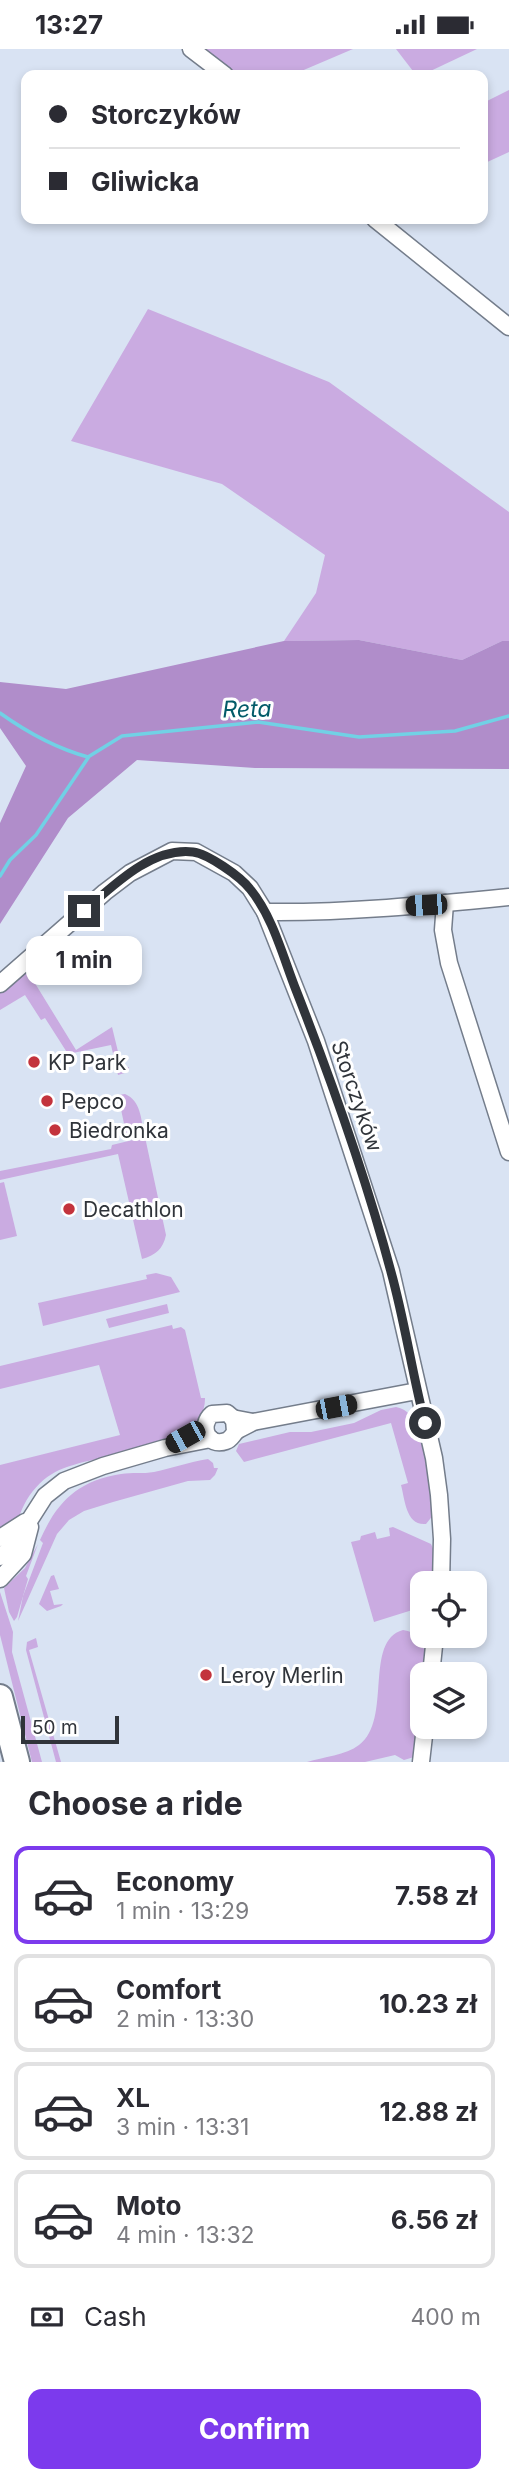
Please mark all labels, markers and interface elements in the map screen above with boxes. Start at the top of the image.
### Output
text: 13:27 [35,9,103,40]
text: Storczyków [91,99,241,130]
text: Gliwicka [91,166,199,197]
water label: Reta [222,695,272,723]
car [405,893,448,917]
route end [68,895,100,927]
callout: 1 min [26,935,142,985]
text: 1 min [56,946,112,974]
street label: Storczyków [326,1037,388,1155]
place label: KP Park [48,1050,127,1075]
marker: KP Park [26,1054,42,1070]
place label: Pepco [61,1089,124,1114]
marker: Pepco [39,1093,55,1109]
place label: Biedronka [69,1118,169,1143]
marker: Biedronka [47,1122,63,1138]
place label: Decathlon [83,1197,184,1222]
marker: Decathlon [61,1201,77,1217]
car [314,1393,359,1421]
route start [409,1407,441,1439]
car [162,1418,209,1456]
map controls [410,1571,487,1739]
button: locate [410,1571,487,1648]
button: layers [410,1662,487,1739]
place label: Leroy Merlin [220,1663,344,1688]
marker: Leroy Merlin [198,1667,214,1683]
scale bar [21,1713,119,1745]
text: 50 m [32,1716,78,1739]
text: Choose a ride [28,1784,243,1823]
icon: car [32,1864,95,1927]
text: Economy [116,1866,234,1897]
text: 7.58 zł [395,1880,477,1911]
text: 1 min · 13:29 [116,1897,249,1925]
icon: car [32,1972,95,2035]
text: Comfort [116,1974,221,2005]
text: 10.23 zł [379,1988,477,2019]
text: 2 min · 13:30 [116,2005,254,2033]
icon: car [32,2080,95,2143]
text: XL [116,2082,150,2113]
text: 12.88 zł [380,2096,477,2127]
text: 3 min · 13:31 [116,2113,249,2141]
icon: car [32,2188,95,2251]
text: Moto [116,2190,181,2221]
text: 6.56 zł [391,2204,477,2235]
text: 4 min · 13:32 [116,2221,255,2249]
icon: cash [28,2298,66,2336]
text: Cash [84,2301,147,2332]
text: 400 m [411,2303,481,2331]
button: Confirm [28,2389,481,2469]

